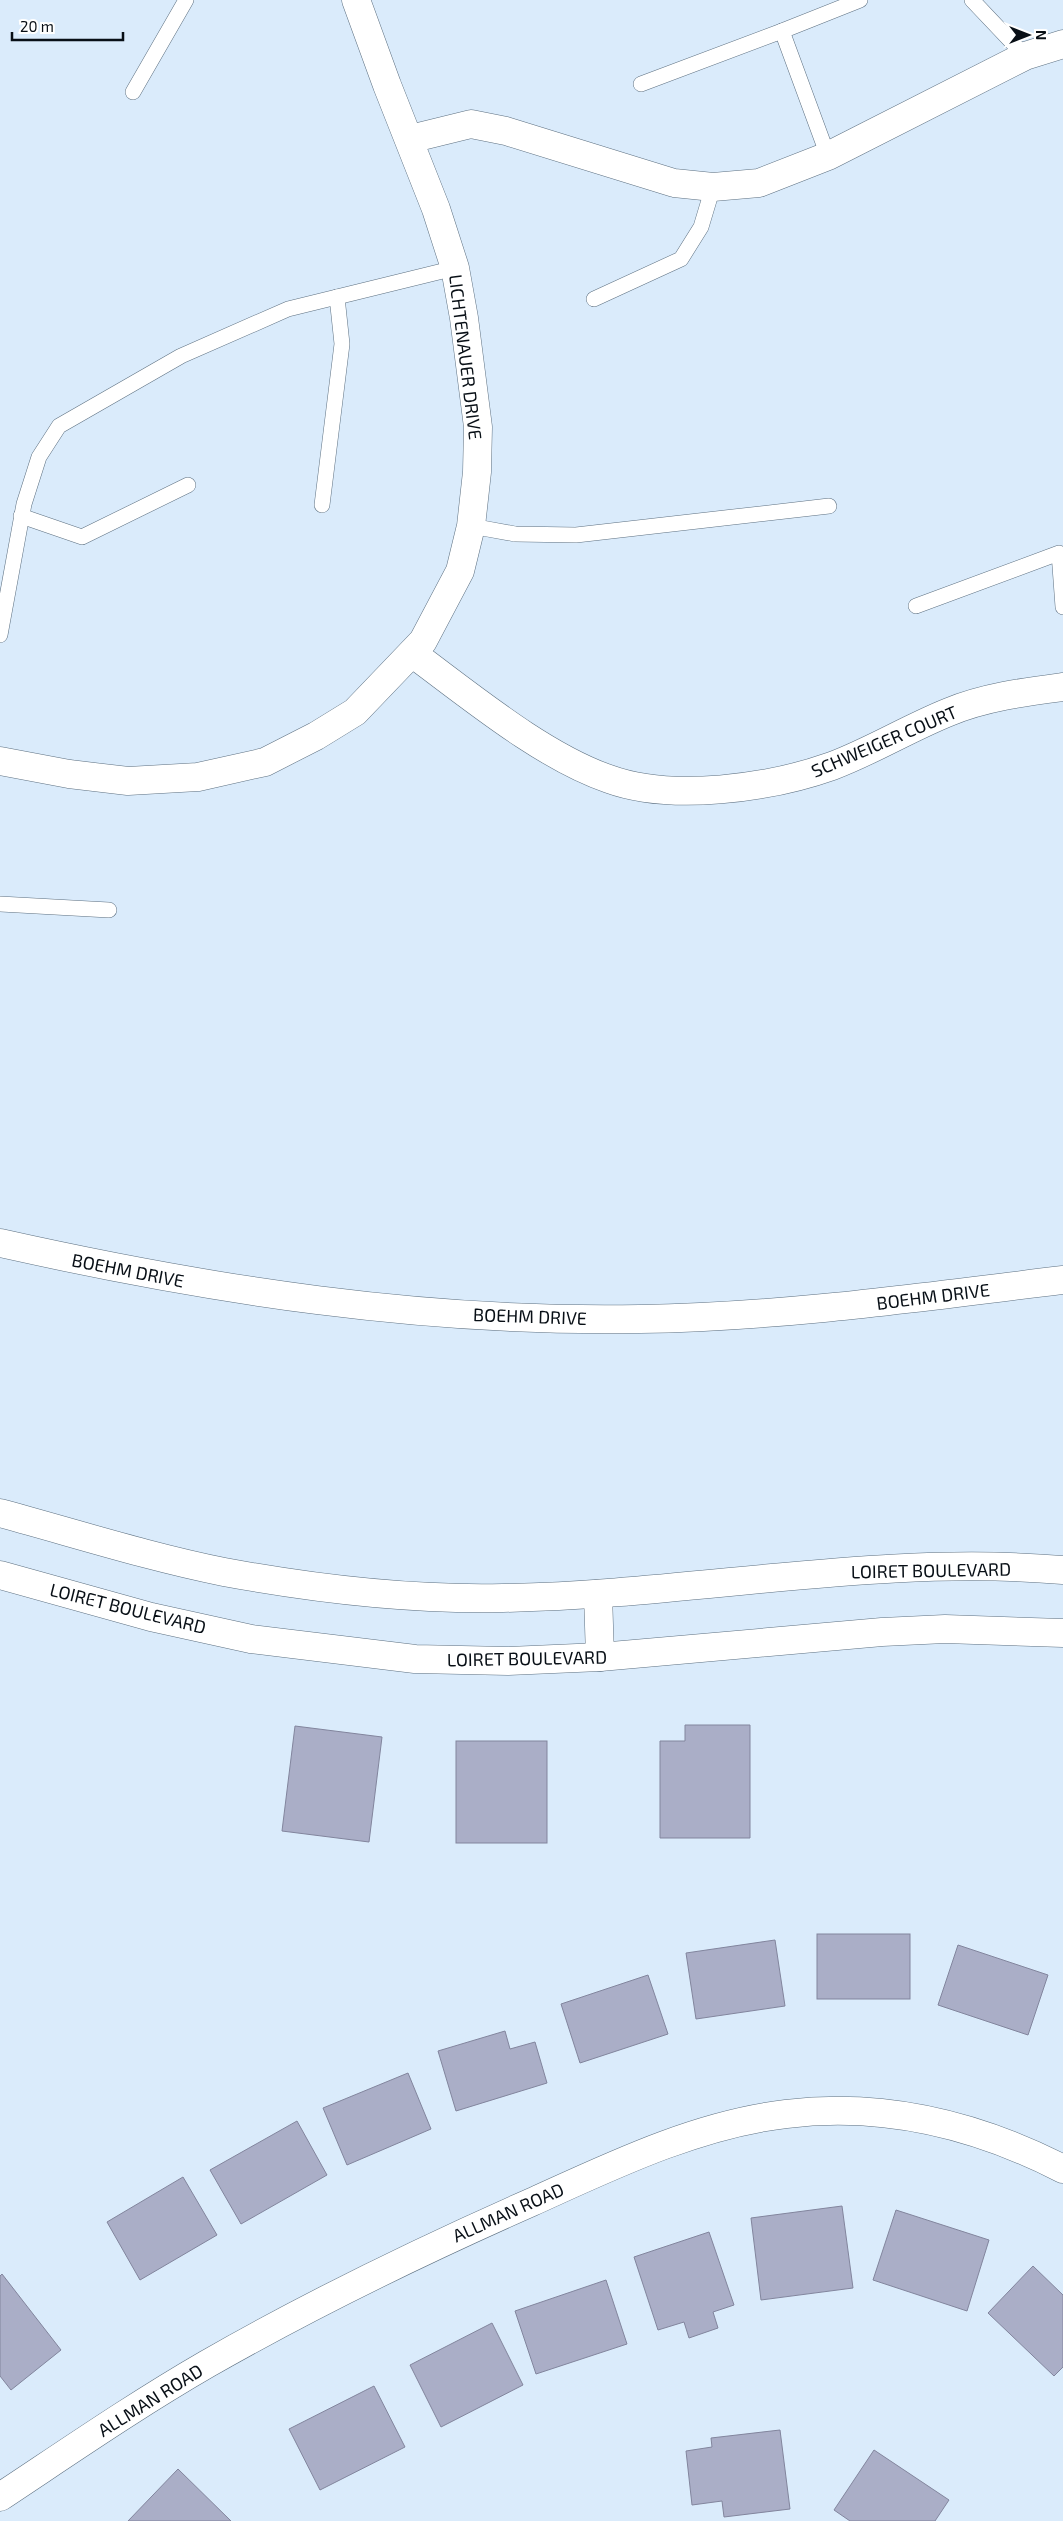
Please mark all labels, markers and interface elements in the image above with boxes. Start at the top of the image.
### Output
scale bar [12,10,124,42]
north arrow [1003,10,1053,60]
text: 20 m [20,17,54,35]
text: N [1033,30,1050,40]
street label: LICHTENAUER DRIVE [445,273,487,441]
street label: SCHWEIGER COURT [808,700,961,782]
street label: BOEHM DRIVE [70,1248,186,1292]
street label: BOEHM DRIVE [875,1278,991,1314]
street label: BOEHM DRIVE [473,1303,587,1329]
street label: LOIRET BOULEVARD [851,1558,1011,1582]
street label: LOIRET BOULEVARD [48,1578,208,1638]
street label: LOIRET BOULEVARD [447,1646,607,1670]
street label: ALLMAN ROAD [449,2178,567,2246]
street label: ALLMAN ROAD [93,2359,207,2441]

